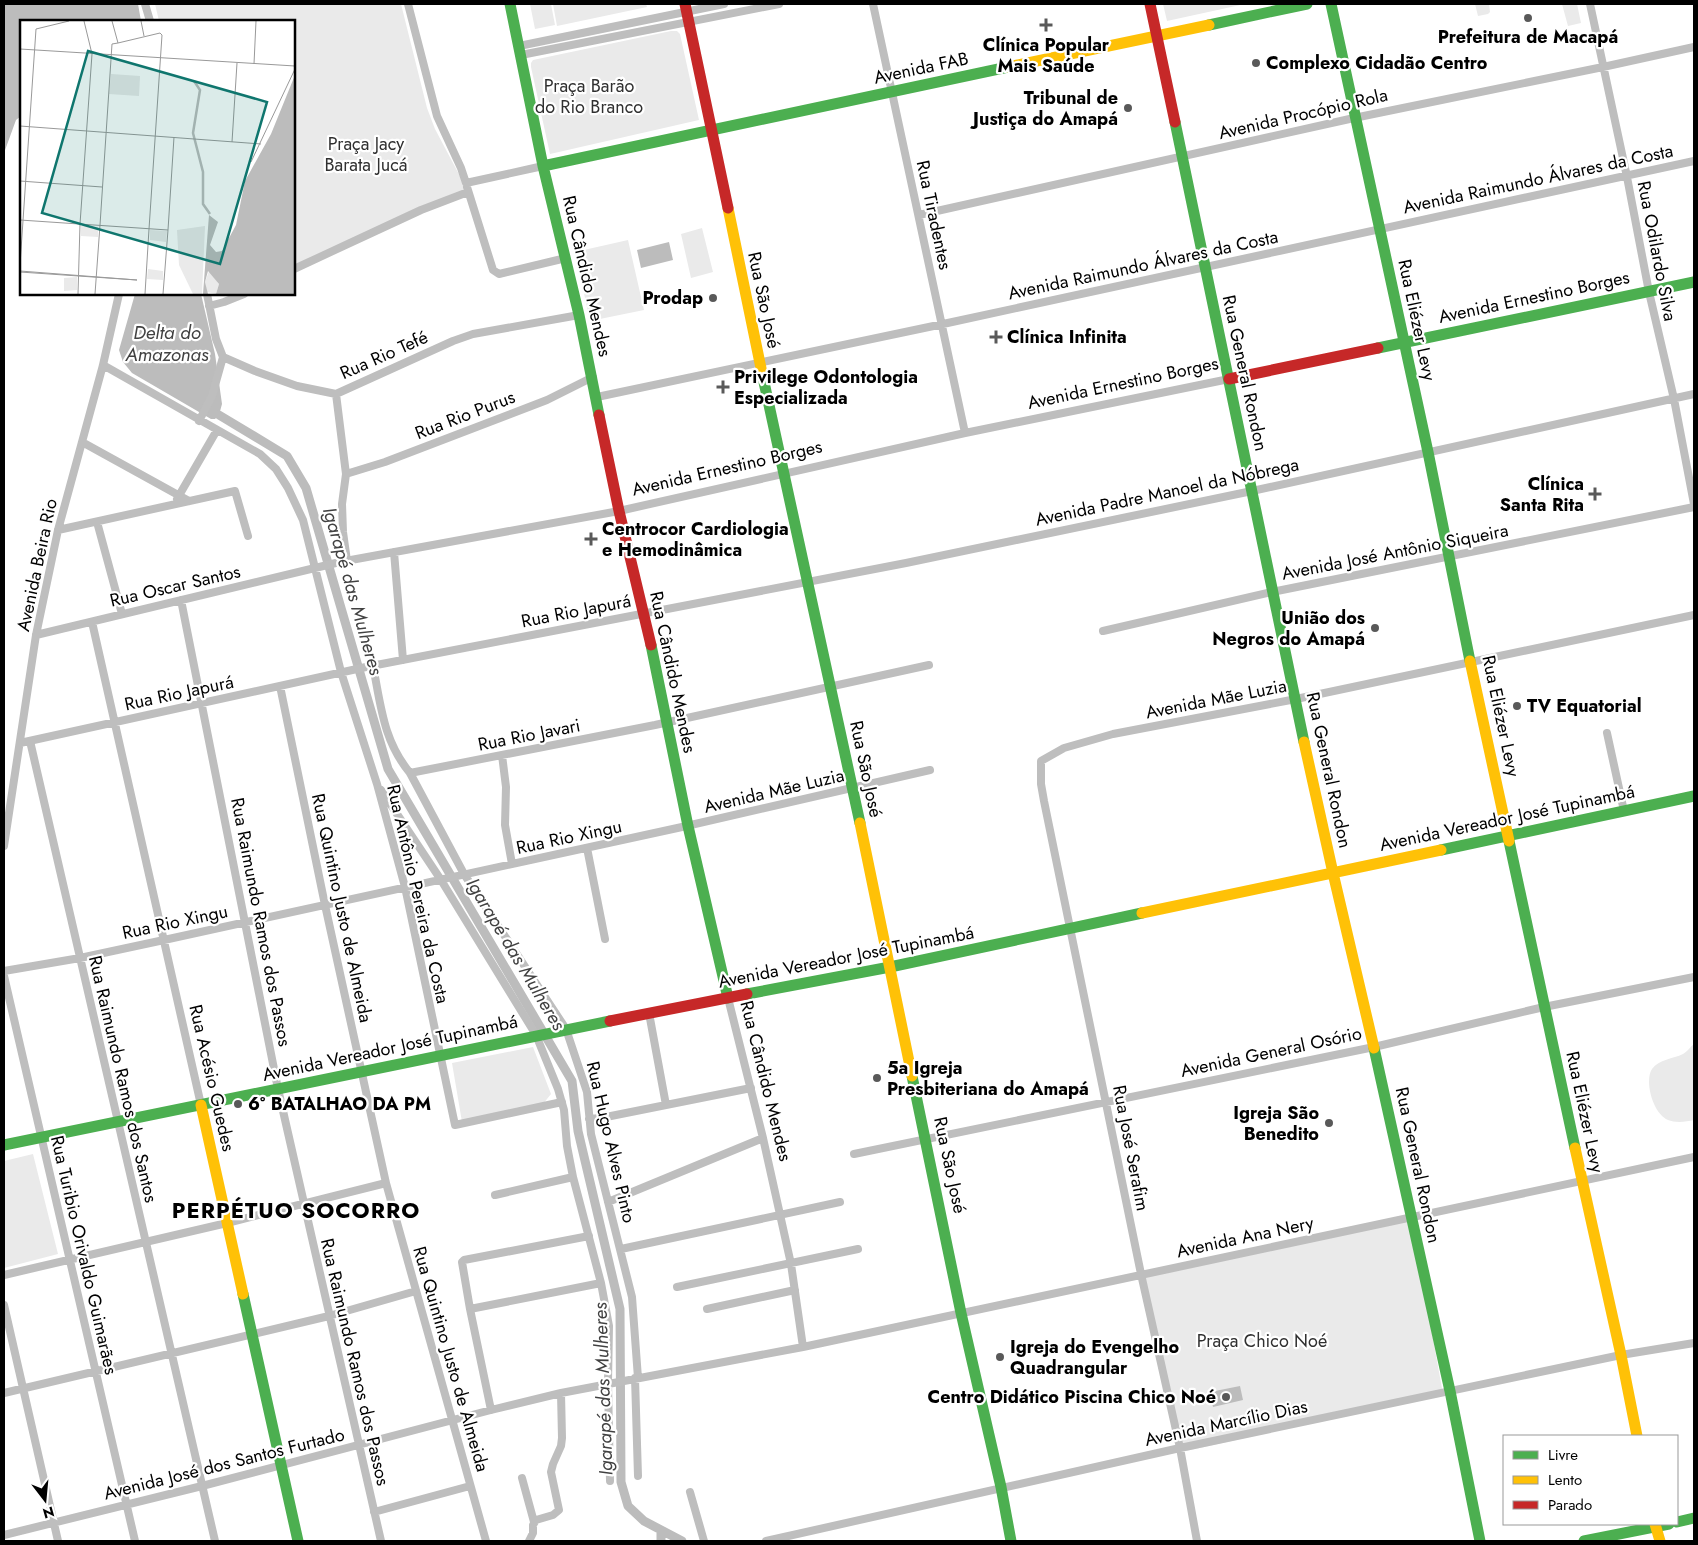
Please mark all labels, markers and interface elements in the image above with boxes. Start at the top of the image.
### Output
marker: Prefeitura de Macapá [1522,12,1534,24]
marker: Clínica Popular Mais Saúde [1039,18,1053,32]
inset map [20,20,295,295]
place label: Prefeitura de Macapá [1438,24,1618,50]
place label: Clínica Popular Mais Saúde [983,32,1110,79]
street label: Avenida FAB [871,45,971,91]
place label: Complexo Cidadão Centro [1266,50,1488,76]
marker: Complexo Cidadão Centro [1250,57,1262,69]
park label: Praça Barão do Rio Branco [535,73,643,120]
street label: Avenida Procópio Rola [1216,82,1390,146]
place label: Tribunal de Justiça do Amapá [970,85,1118,132]
marker: Tribunal de Justiça do Amapá [1122,102,1134,114]
park label: Praça Jacy Barata Jucá [324,131,408,178]
street label: Avenida Raimundo Álvares da Costa [1401,138,1675,220]
street label: Rua Tiradentes [910,158,958,272]
street label: Rua Odilardo Silva [1631,179,1683,323]
street label: Rua Cândido Mendes [556,193,618,359]
street label: Avenida Raimundo Álvares da Costa [1006,224,1280,306]
street label: Rua São José [741,249,787,351]
street label: Rua Eliézer Levy [1391,257,1443,383]
street label: Avenida Ernestino Borges [1436,264,1632,330]
place label: Prodap [642,285,703,311]
marker: Prodap [707,292,719,304]
street label: Rua General Rondon [1216,293,1274,453]
water label: Delta do Amazonas [125,319,209,368]
street label: Rua Rio Tefé [336,324,432,386]
place label: Clínica Infinita [1007,324,1127,350]
marker: Clínica Infinita [989,330,1003,344]
street label: Avenida Ernestino Borges [1025,350,1221,416]
place label: Privilege Odontologia Especializada [734,364,918,411]
marker: Privilege Odontologia Especializada [716,380,730,394]
street label: Rua Rio Purus [411,384,519,446]
street label: Avenida Ernestino Borges [629,433,825,503]
street label: Avenida Padre Manoel da Nóbrega [1033,451,1301,533]
place label: Clínica Santa Rita [1500,471,1584,518]
marker: Clínica Santa Rita [1588,487,1602,501]
street label: Avenida Beira Rio [10,496,64,634]
water label: Igarapé das Mulheres [316,504,390,679]
place label: Centrocor Cardiologia e Hemodinâmica [602,516,789,563]
street label: Avenida José Antônio Siqueira [1279,517,1511,587]
marker: Centrocor Cardiologia e Hemodinâmica [584,532,598,546]
street label: Rua Oscar Santos [107,558,243,614]
street label: Rua Rio Japurá [519,588,633,634]
street label: Rua Cândido Mendes [643,589,703,755]
place label: União dos Negros do Amapá [1212,605,1365,652]
marker: União dos Negros do Amapá [1369,622,1381,634]
street label: Rua Eliézer Levy [1475,653,1527,779]
street label: Rua Rio Japurá [122,669,236,717]
street label: Avenida Mãe Luzia [1143,673,1289,725]
street label: Rua General Rondon [1300,690,1358,850]
place label: TV Equatorial [1527,693,1642,719]
marker: TV Equatorial [1511,700,1523,712]
street label: Rua Rio Javari [476,712,582,758]
street label: Rua São José [843,718,889,820]
street label: Avenida Mãe Luzia [701,762,847,820]
street label: Avenida Vereador José Tupinambá [1377,778,1637,858]
street label: Rua Antônio Pereira da Costa [380,782,456,1006]
street label: Rua Quintino Justo de Almeida [305,791,379,1025]
street label: Rua Raimundo Ramos dos Passos [224,795,298,1049]
street label: Rua Rio Xingu [514,813,624,861]
water label: Igarapé das Mulheres [460,873,572,1036]
street label: Rua Rio Xingu [120,898,230,946]
street label: Avenida Vereador José Tupinambá [716,919,976,995]
street label: Rua Raimundo Ramos dos Santos [82,953,164,1205]
street label: Rua Cândido Mendes [733,998,799,1164]
street label: Rua Acésio Guedes [182,1002,242,1154]
street label: Avenida Vereador José Tupinambá [260,1008,520,1088]
street label: Avenida General Osório [1178,1020,1364,1084]
street label: Rua Eliézer Levy [1559,1049,1611,1175]
place label: 5a Igreja Presbiteriana do Amapá [887,1055,1089,1102]
street label: Rua Hugo Alves Pinto [580,1059,642,1226]
marker: 5a Igreja Presbiteriana do Amapá [871,1072,883,1084]
street label: Rua José Serafim [1106,1083,1156,1213]
street label: Rua General Rondon [1389,1085,1447,1245]
place label: 6° BATALHAO DA PM [248,1091,431,1117]
marker: 6° BATALHAO DA PM [232,1098,244,1110]
place label: Igreja São Benedito [1233,1100,1319,1147]
street label: Rua São José [927,1114,973,1216]
marker: Igreja São Benedito [1323,1117,1335,1129]
street label: Rua Turibio Orivaldo Guimarães [44,1133,124,1377]
district label: PERPÉTUO SOCORRO [172,1194,420,1226]
street label: Avenida Ana Nery [1174,1210,1316,1264]
street label: Rua Raimundo Ramos dos Passos [314,1236,396,1488]
street label: Rua Quintino Justo de Almeida [406,1243,496,1475]
water label: Igarapé das Mulheres [586,1301,620,1476]
park label: Praça Chico Noé [1197,1328,1327,1354]
place label: Igreja do Evengelho Quadrangular [1010,1334,1179,1381]
marker: Igreja do Evengelho Quadrangular [994,1351,1006,1363]
place label: Centro Didático Piscina Chico Noé [928,1384,1216,1410]
marker: Centro Didático Piscina Chico Noé [1220,1391,1232,1403]
street label: Avenida Marcílio Dias [1142,1393,1310,1453]
street label: Avenida José dos Santos Furtado [101,1421,347,1507]
legend [1503,1435,1678,1525]
text: Livre [1548,1444,1578,1466]
text: Lento [1548,1469,1582,1491]
north arrow [20,1475,70,1525]
text: Parado [1548,1494,1592,1516]
text: N [40,1501,57,1524]

